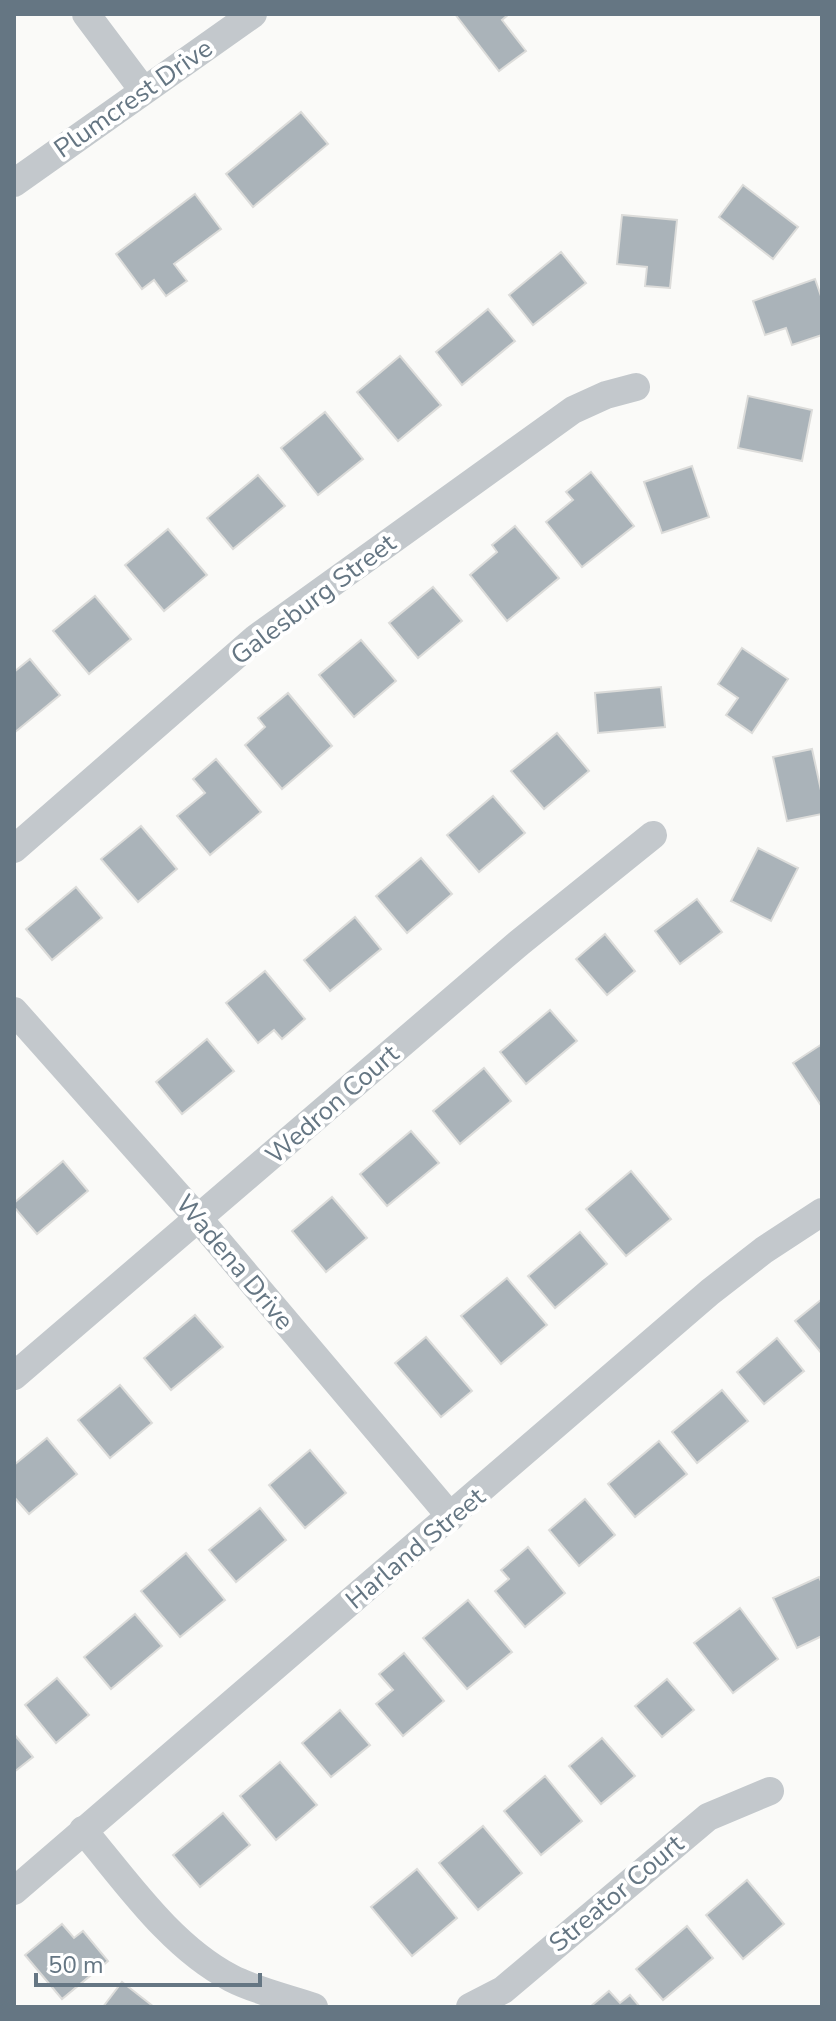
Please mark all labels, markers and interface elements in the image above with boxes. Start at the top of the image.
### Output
street label: Plumcrest Drive [47,31,219,166]
street label: Galesburg Street [224,525,404,673]
street label: Wedron Court [258,1036,407,1172]
street label: Wadena Drive [168,1187,302,1337]
street label: Harland Street [338,1479,493,1617]
street label: Streator Court [542,1826,692,1960]
scale bar [36,1937,260,1987]
text: 50 m [48,1949,104,1981]

